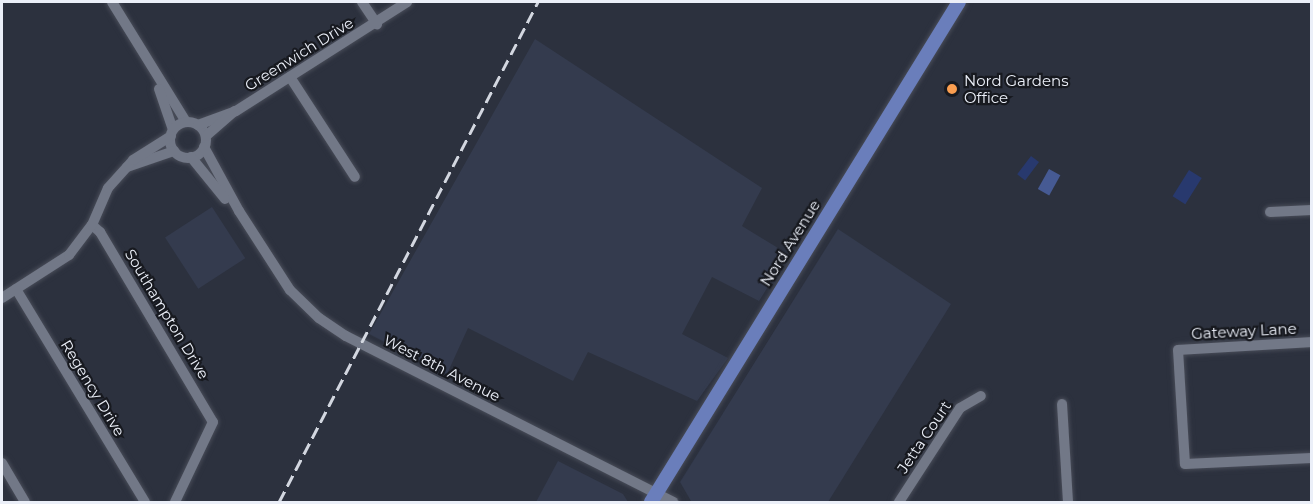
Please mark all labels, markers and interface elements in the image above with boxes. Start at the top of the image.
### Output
street label: Greenwich Drive [241,13,357,95]
place label: Nord Gardens Office [964,71,1068,106]
marker: Nord Gardens Office [945,82,959,96]
street label: Nord Avenue [756,197,824,289]
street label: Southampton Drive [121,246,213,382]
street label: Gateway Lane [1191,319,1297,343]
street label: West 8th Avenue [381,331,503,405]
street label: Regency Drive [57,337,129,439]
street label: Jetta Court [893,398,955,476]

